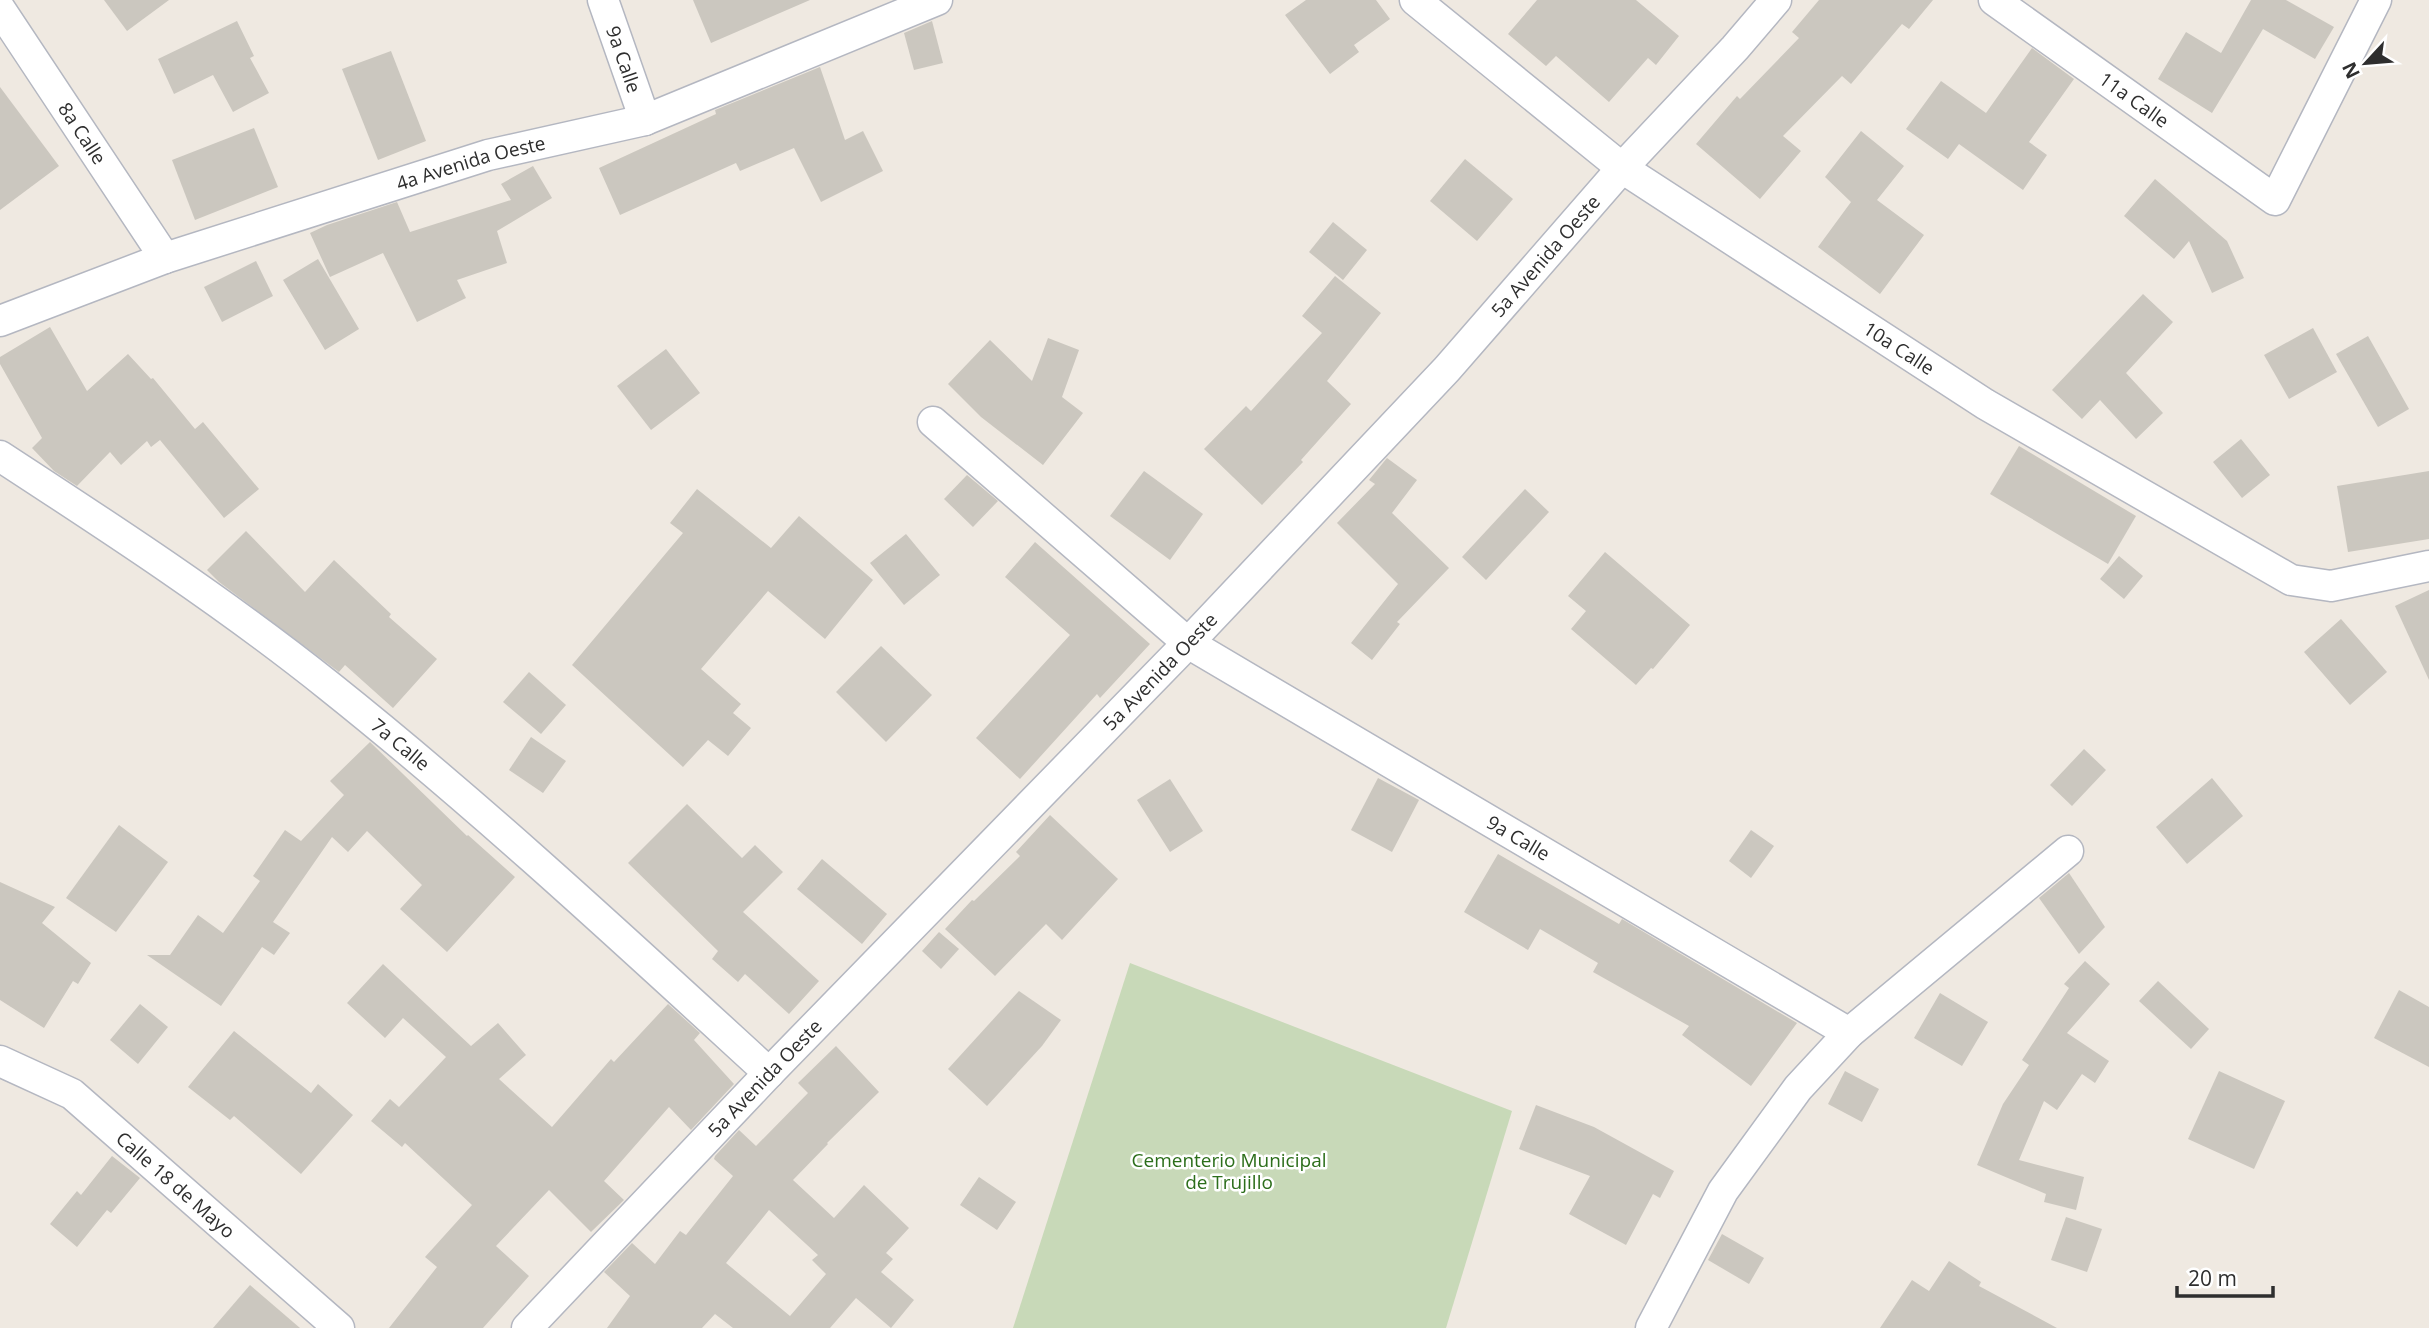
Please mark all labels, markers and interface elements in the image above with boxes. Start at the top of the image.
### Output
street label: 9a Calle [600,23,648,96]
north arrow [2331,28,2401,98]
text: N [2336,58,2366,83]
street label: 11a Calle [2094,66,2174,134]
street label: 8a Calle [52,97,112,169]
street label: 4a Avenida Oeste [393,130,548,196]
street label: 5a Avenida Oeste [1485,189,1606,323]
street label: 10a Calle [1858,315,1940,381]
street label: 5a Avenida Oeste [1097,607,1223,736]
street label: 7a Calle [366,712,435,777]
street label: 9a Calle [1482,809,1555,867]
street label: 5a Avenida Oeste [702,1013,828,1143]
street label: Calle 18 de Mayo [111,1126,241,1244]
park label: Cementerio Municipal de Trujillo [1132,1147,1326,1195]
scale bar [2177,1254,2273,1298]
text: 20 m [2188,1264,2237,1292]

